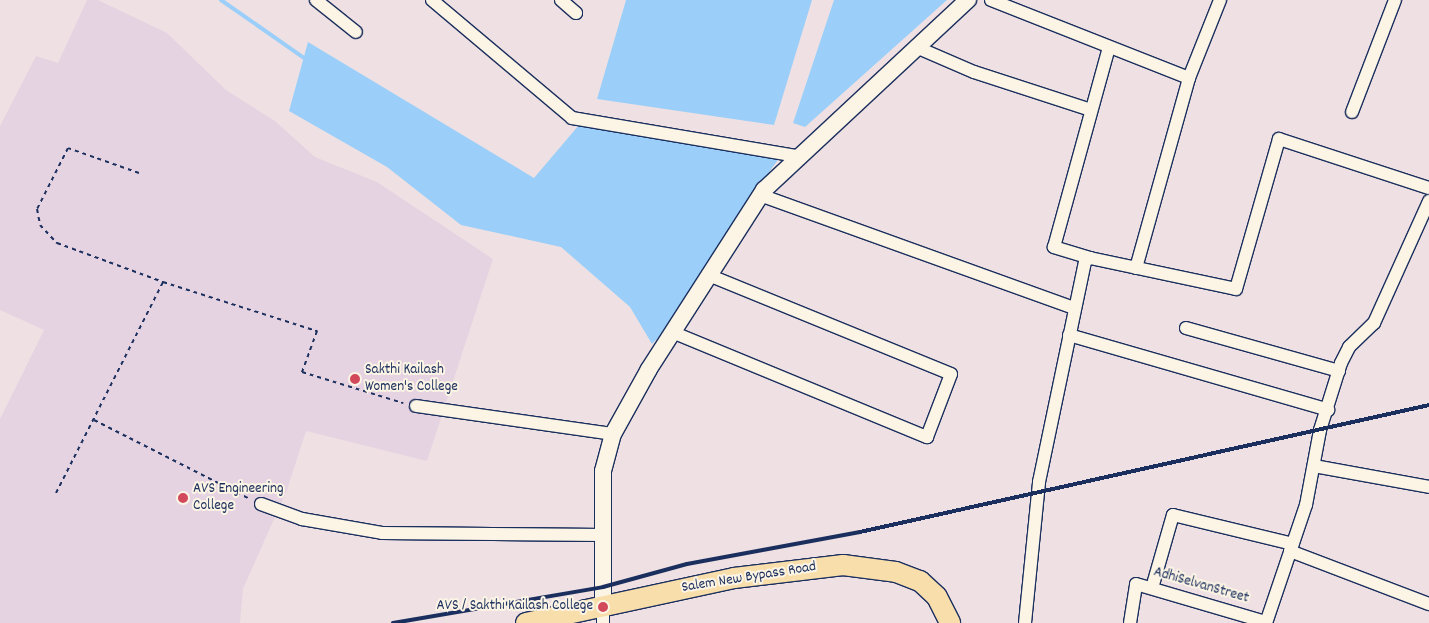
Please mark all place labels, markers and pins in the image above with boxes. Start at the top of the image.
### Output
place label: Sakthi Kailash Women's College [365,361,458,396]
marker: Sakthi Kailash Women's College [349,373,361,385]
place label: AVS Engineering College [193,480,283,515]
marker: AVS Engineering College [177,492,189,504]
place label: AVS / Sakthi Kailash College [437,598,593,616]
marker: AVS / Sakthi Kailash College [597,601,609,613]

